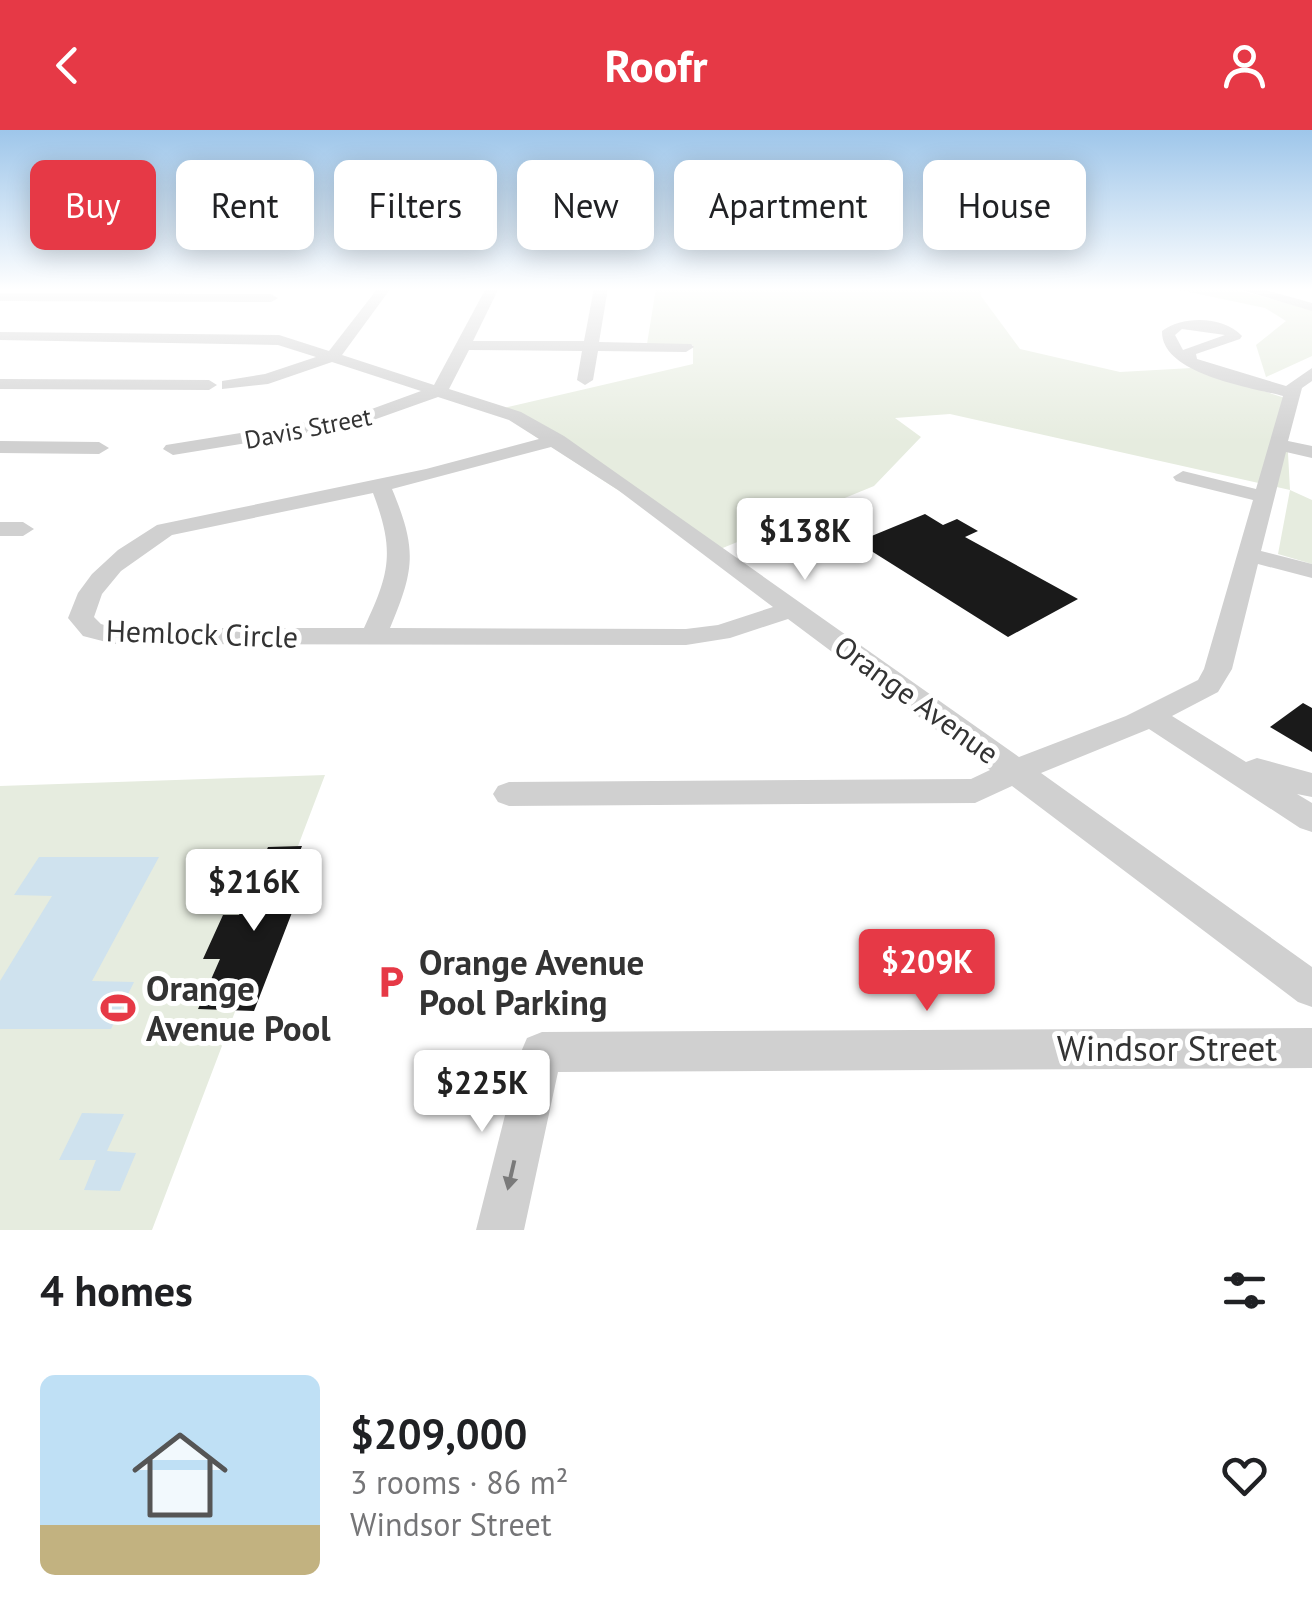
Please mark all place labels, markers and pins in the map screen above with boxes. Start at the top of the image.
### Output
pin: $138K [735,498,875,583]
pin: $216K [184,849,324,934]
pin: $209K [857,929,997,1014]
place label: Orange Avenue Pool Parking [419,939,644,1025]
parking icon: Orange Avenue Pool Parking [372,963,410,1001]
place label: Orange Avenue Pool [146,965,331,1051]
sports icon: Orange Avenue Pool [99,989,137,1027]
pin: $225K [412,1050,552,1135]

